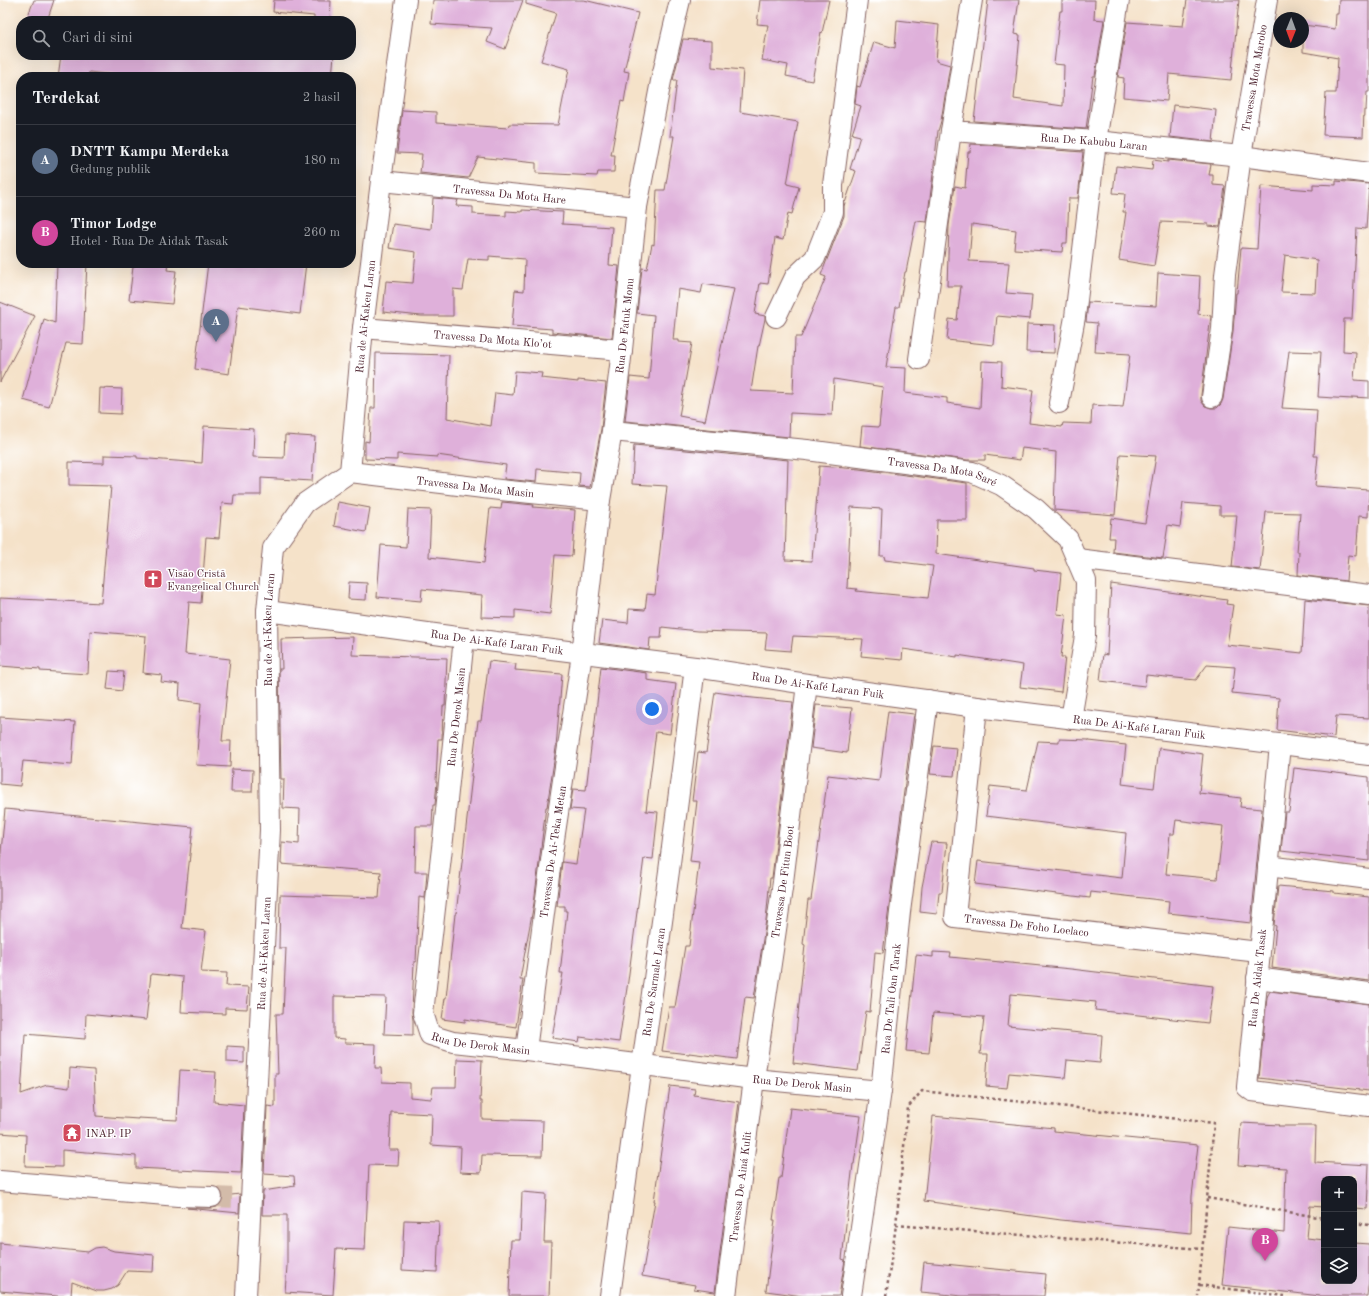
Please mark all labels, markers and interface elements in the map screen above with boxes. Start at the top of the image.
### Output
north arrow [1273,12,1309,48]
search box [16,16,356,60]
street label: Travessa Mota Marobo [1241,24,1270,133]
icon: search [30,27,52,49]
text: Cari di sini [62,31,133,46]
text: Terdekat [32,90,100,107]
text: 2 hasil [303,91,340,104]
street label: Rua De Kabubu Laran [1040,133,1148,153]
text: DNTT Kampu Merdeka [70,145,229,160]
text: A [40,154,50,167]
text: 180 m [303,154,340,167]
text: Gedung publik [70,163,151,176]
street label: Travessa Da Mota Hare [452,184,566,207]
text: Timor Lodge [70,217,157,232]
text: B [40,226,50,239]
text: 260 m [303,226,340,239]
text: Hotel · Rua De Aidak Tasak [70,235,229,248]
street label: Rua de Ai-Kakeu Laran [355,259,378,374]
street label: Rua De Fatuk Monu [615,277,637,374]
pin: A [203,309,229,342]
street label: Travessa Da Mota Klo’ot [432,330,552,351]
street label: Travessa Da Mota Saré [886,457,998,489]
street label: Travessa Da Mota Masin [415,476,534,500]
church icon: Visão Cristã Evangelical Church [142,568,164,590]
place label: Visão Cristã Evangelical Church [167,569,259,593]
street label: Rua de Ai-Kakeu Laran [263,572,278,687]
street label: Rua De Ai-Kafé Laran Fuik [430,629,564,657]
street label: Rua De Derok Masin [447,667,468,767]
street label: Rua De Ai-Kafé Laran Fuik [751,672,885,701]
your location [642,699,662,719]
street label: Rua De Ai-Kafé Laran Fuik [1072,715,1207,742]
street label: Travessa De Ai-Teka Metan [539,785,569,919]
street label: Travessa De Fitun Boot [771,825,797,939]
street label: Rua de Ai-Kakeu Laran [257,896,274,1011]
street label: Travessa De Foho Loelaco [963,914,1089,939]
street label: Rua De Sarmale Laran [642,927,668,1037]
street label: Rua De Aidak Tasak [1248,928,1269,1028]
street label: Rua De Tali Oan Tarak [881,943,904,1055]
street label: Rua De Derok Masin [430,1032,531,1057]
street label: Rua De Derok Masin [752,1075,852,1095]
temple icon: INAP. IP [61,1122,83,1144]
place label: INAP. IP [86,1129,131,1140]
street label: Travessa De Ainá Kulit [729,1130,754,1244]
map controls [1321,1176,1357,1284]
button: + [1321,1176,1357,1212]
button: − [1321,1212,1357,1248]
pin: B [1252,1228,1278,1261]
button: layers [1321,1248,1357,1284]

